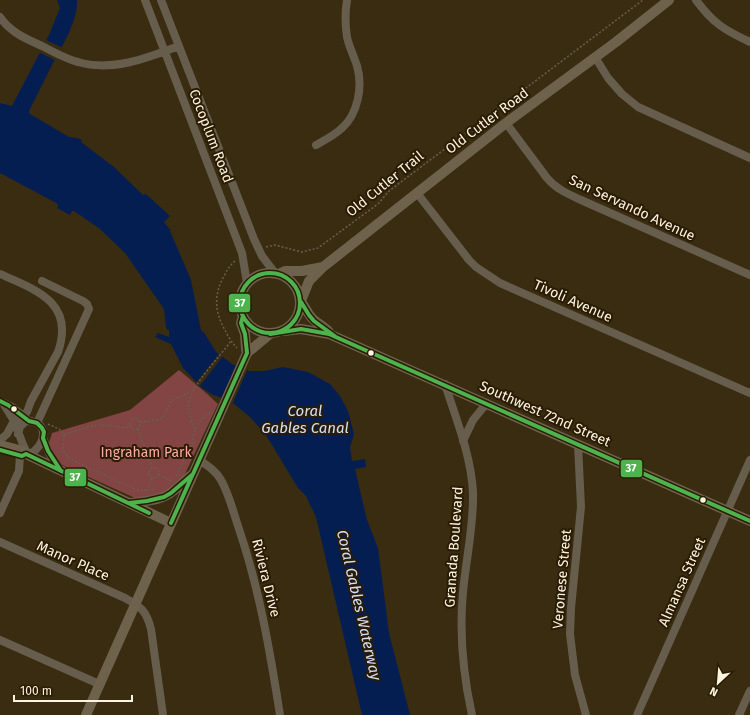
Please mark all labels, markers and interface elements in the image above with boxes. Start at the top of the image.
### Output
street label: Old Cutler Road [442,84,532,158]
street label: Cocoplum Road [185,87,237,185]
street label: Old Cutler Trail [343,148,427,220]
street label: San Servando Avenue [566,171,698,245]
street label: Tivoli Avenue [531,276,615,326]
line badge: 37 [228,293,251,313]
text: 37 [234,297,245,310]
unlabelled marker [366,348,376,358]
street label: Southwest 72nd Street [477,377,614,451]
water label: Coral Gables Canal [261,402,349,437]
unlabelled marker [9,404,19,414]
park label: Ingraham Park [100,444,192,461]
line badge: 37 [620,459,643,478]
text: 37 [625,462,636,475]
line badge: 37 [64,468,87,487]
text: 37 [69,471,80,484]
street label: Granada Boulevard [441,486,467,608]
unlabelled marker [698,495,708,505]
water label: Coral Gables Waterway [333,528,385,683]
street label: Veronese Street [549,528,575,630]
street label: Almansa Street [655,534,710,629]
street label: Manor Place [34,537,112,585]
street label: Riviera Drive [248,537,284,619]
north arrow [698,663,738,703]
scale bar [14,677,132,703]
text: 100 m [20,684,52,698]
text: N [708,684,720,699]

